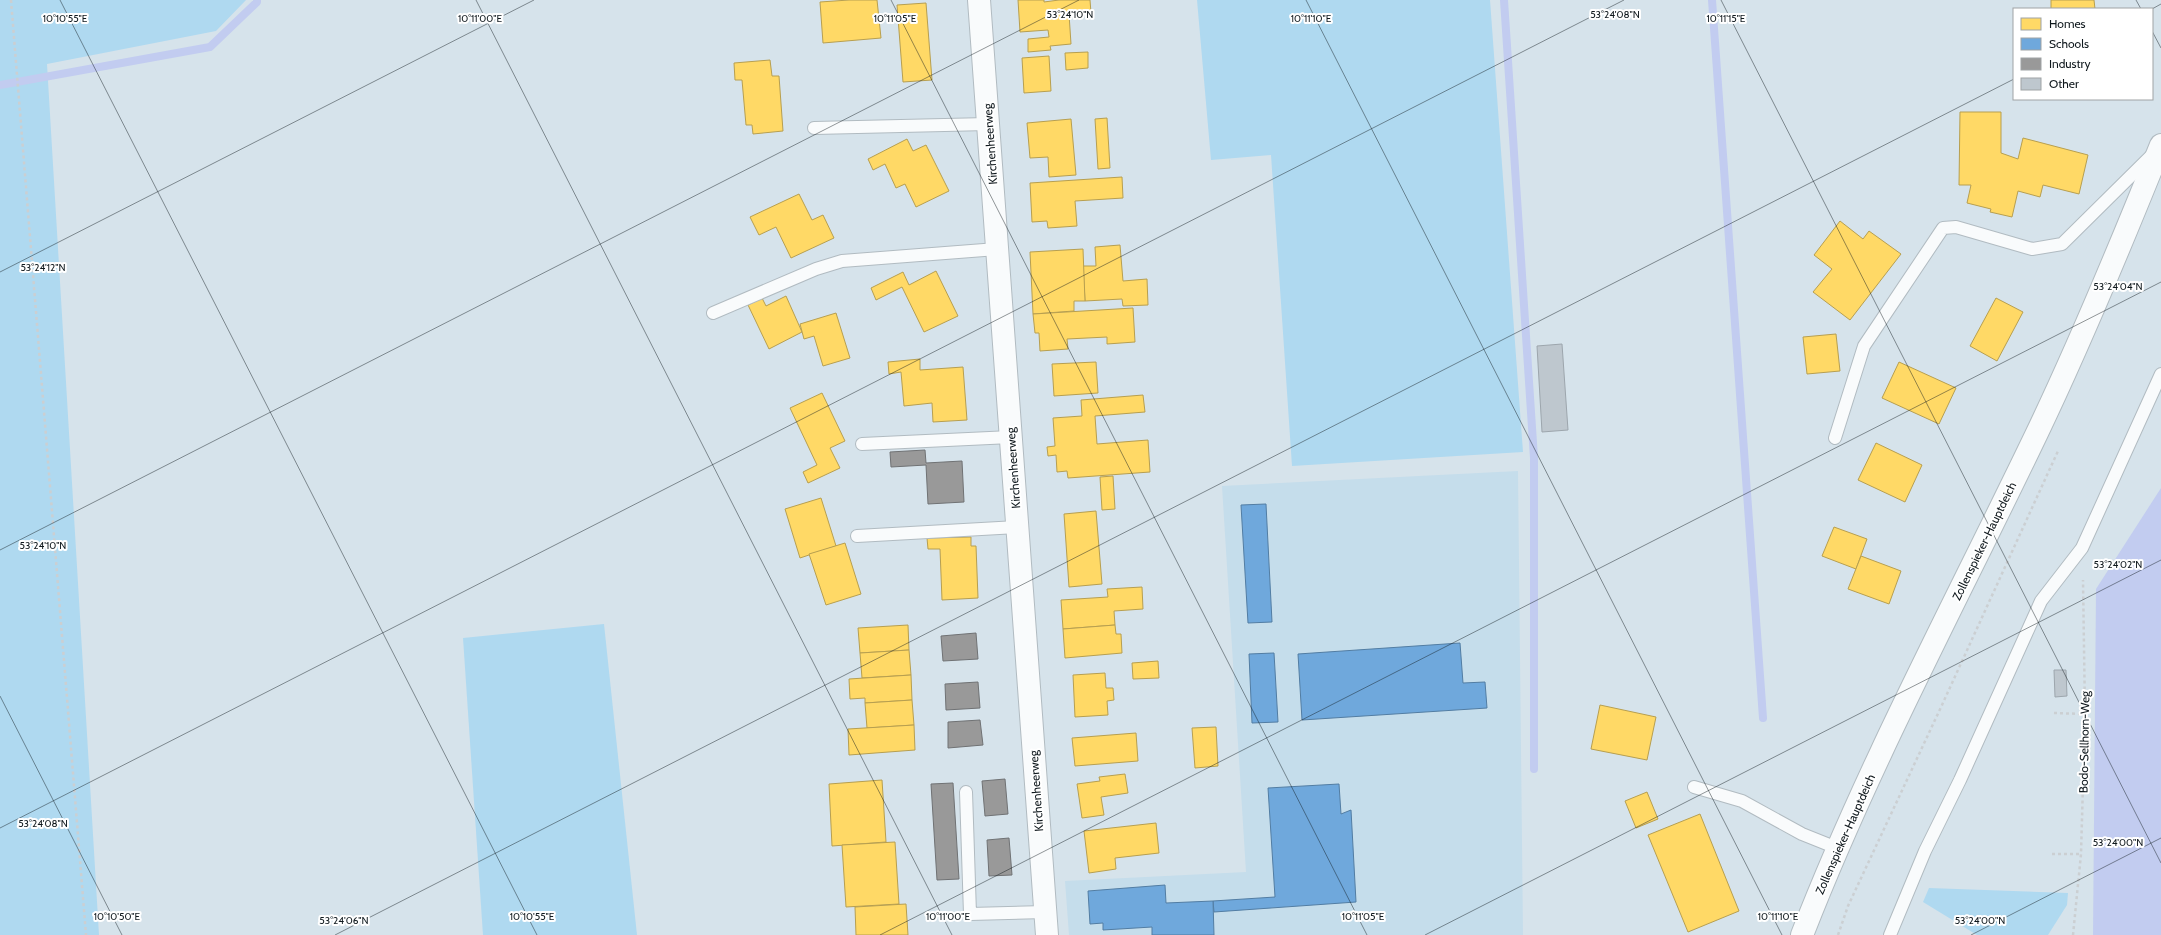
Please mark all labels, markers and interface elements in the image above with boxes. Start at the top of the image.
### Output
text: 53°24'10"N [1047,8,1093,21]
text: 53°24'08"N [1590,8,1640,21]
legend [2013,8,2153,100]
text: 10°10'55"E [43,12,88,25]
text: 10°11'00"E [458,12,503,25]
text: 10°11'05"E [874,12,917,25]
text: 10°11'10"E [1291,12,1332,25]
text: 10°11'15"E [1707,12,1746,25]
text: Homes [2049,16,2086,31]
text: Schools [2049,36,2089,51]
text: Industry [2049,56,2090,71]
text: Other [2049,76,2079,91]
street label: Kirchenheerweg [980,102,1000,185]
text: 53°24'12"N [20,261,66,274]
text: 53°24'04"N [2093,280,2143,293]
street label: Kirchenheerweg [1003,426,1023,509]
street label: Zollenspieker-Hauptdeich [1949,479,2019,603]
text: 53°24'10"N [20,539,66,552]
text: 53°24'02"N [2094,558,2142,571]
street label: Bodo-Sellhorn-Weg [2076,690,2092,793]
street label: Kirchenheerweg [1026,749,1046,832]
street label: Zollenspieker-Hauptdeich [1812,772,1878,896]
text: 53°24'08"N [18,817,68,830]
text: 53°24'00"N [2093,836,2143,849]
text: 10°10'50"E [94,910,141,923]
text: 10°10'55"E [510,910,555,923]
text: 10°11'00"E [926,910,971,923]
text: 10°11'05"E [1342,910,1385,923]
text: 10°11'10"E [1758,910,1799,923]
text: 53°24'06"N [319,914,369,927]
text: 53°24'00"N [1955,914,2005,927]

